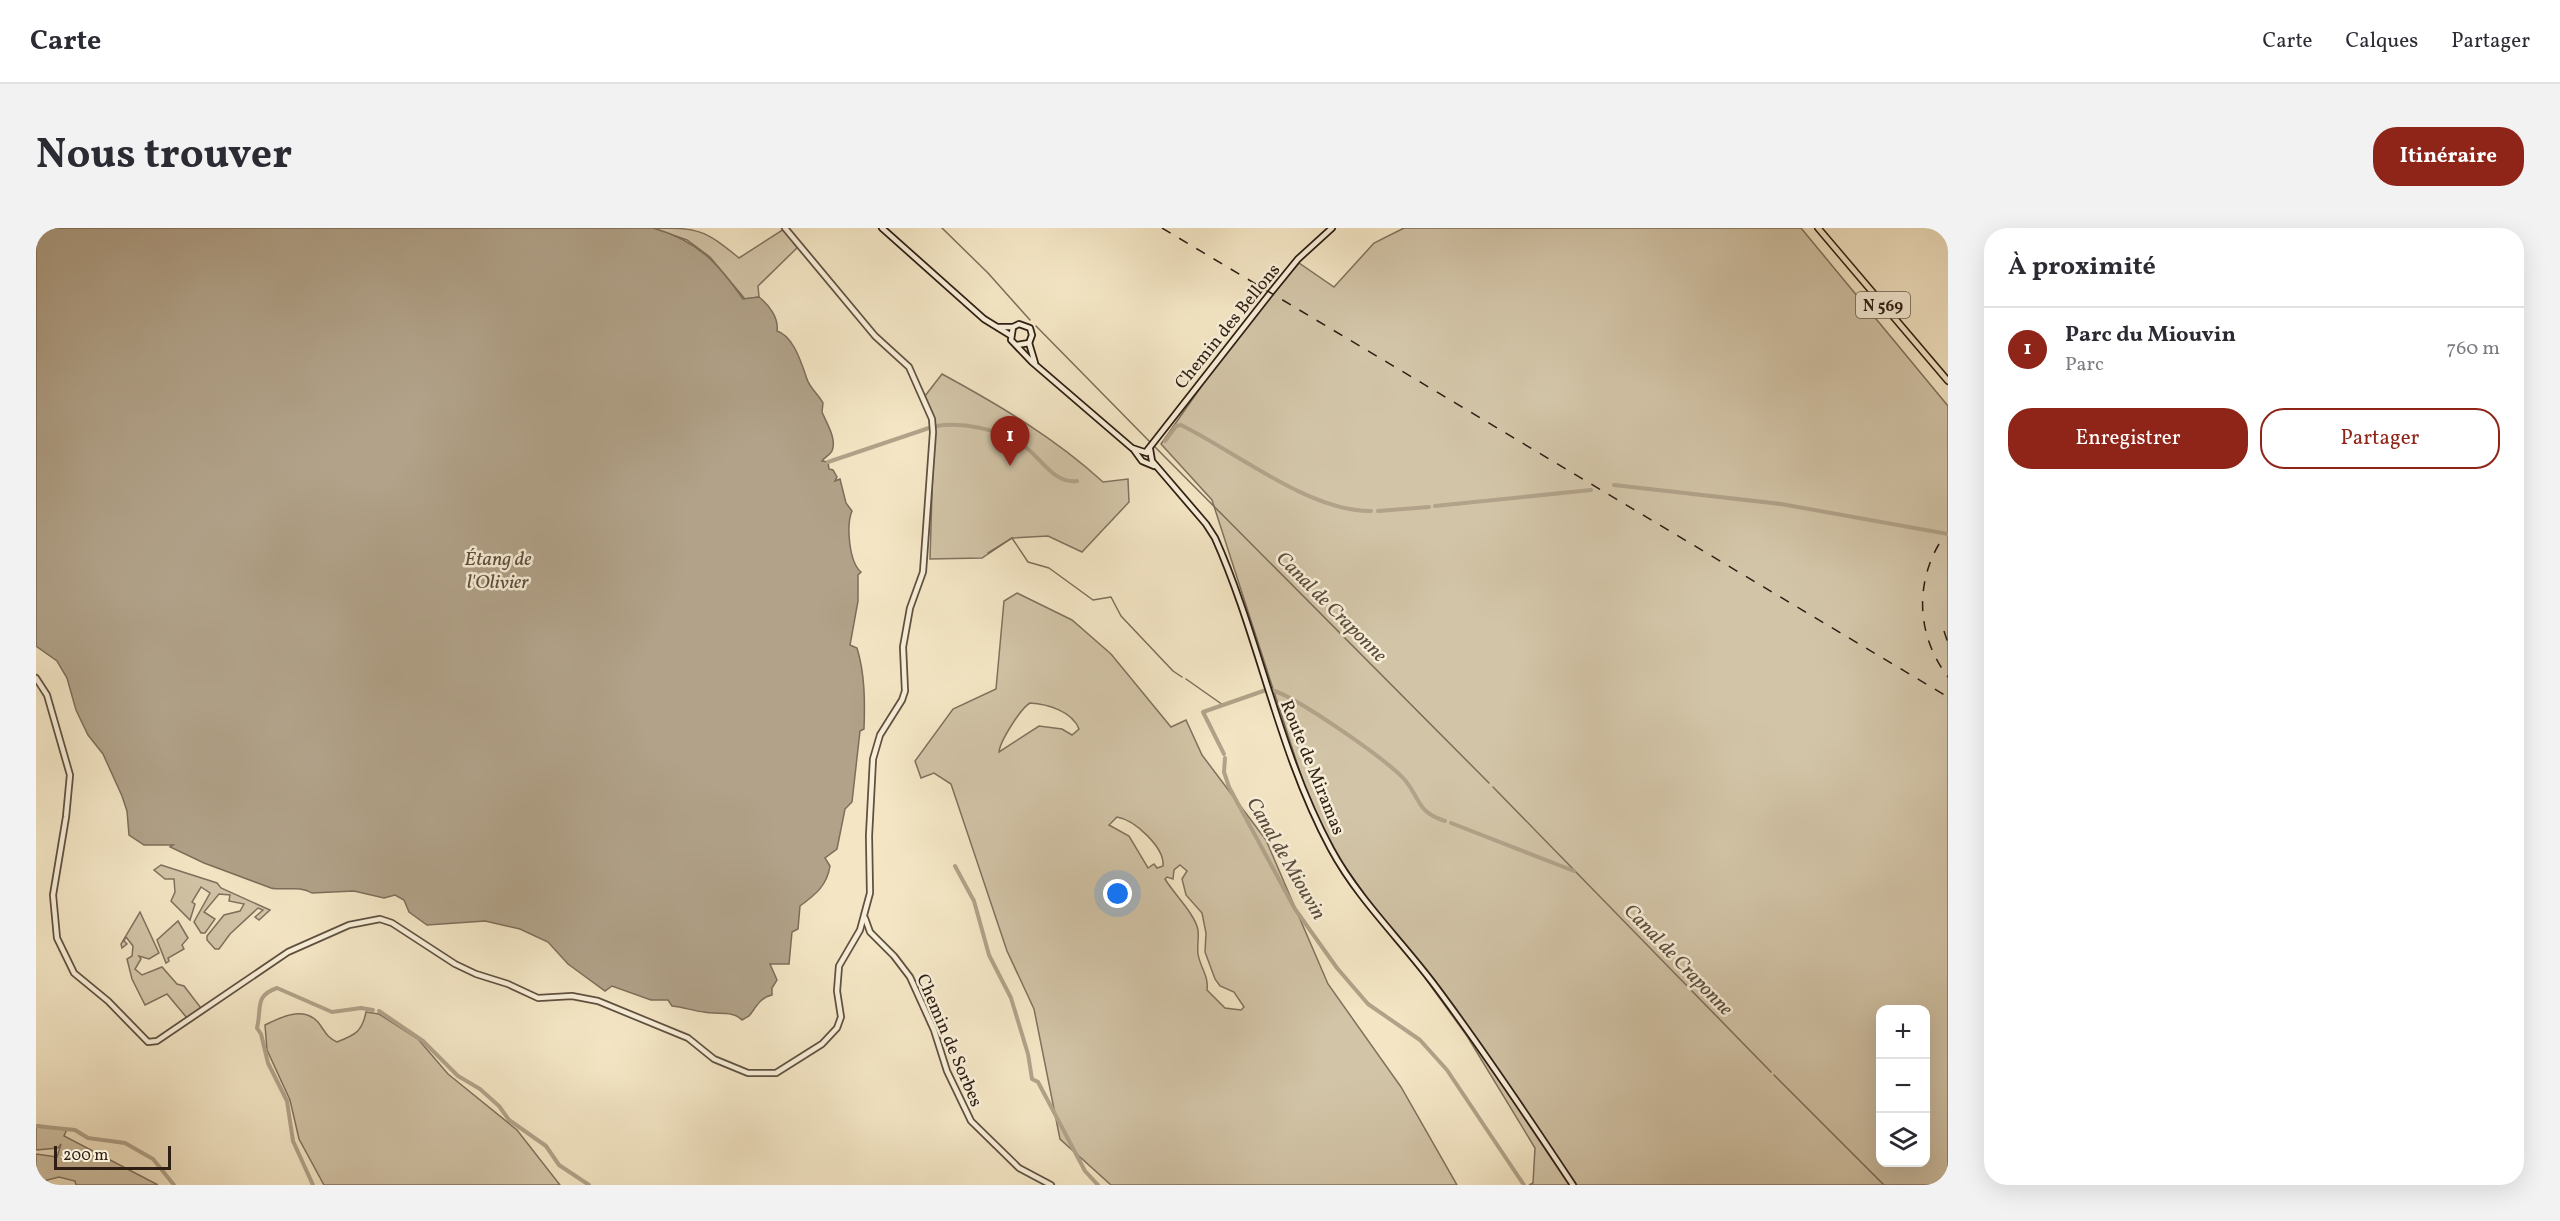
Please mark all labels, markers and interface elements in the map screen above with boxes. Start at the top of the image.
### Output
text: Carte [30,22,101,61]
text: Carte [2262,27,2313,56]
text: Calques [2346,27,2418,56]
text: Partager [2451,27,2530,56]
text: Nous trouver [36,127,292,186]
button: Itinéraire [2373,127,2524,186]
text: À proximité [2008,249,2156,285]
street label: Chemin des Bellons [1170,259,1287,395]
road number: N 569 [1856,292,1910,318]
text: Parc du Miouvin [2065,320,2236,351]
text: 1 [2023,335,2032,363]
text: 760 m [2446,335,2500,363]
text: Parc [2065,351,2104,379]
button: Enregistrer [2008,408,2248,469]
button: Partager [2260,408,2500,469]
pin: 1 [990,416,1030,466]
water label: Étang de l'Olivier [464,546,532,597]
water label: Canal de Craponne [1269,546,1393,670]
street label: Route de Miramas [1273,696,1350,839]
water label: Canal de Miouvin [1239,792,1332,926]
your location [1103,879,1132,908]
water label: Canal de Craponne [1617,898,1739,1023]
street label: Chemin de Sorbes [909,970,988,1111]
map controls [1876,1005,1930,1167]
button: + [1876,1005,1930,1059]
button: − [1876,1059,1930,1113]
button: layers [1876,1113,1930,1167]
scale bar [54,1143,171,1170]
text: 200 m [63,1145,108,1167]

